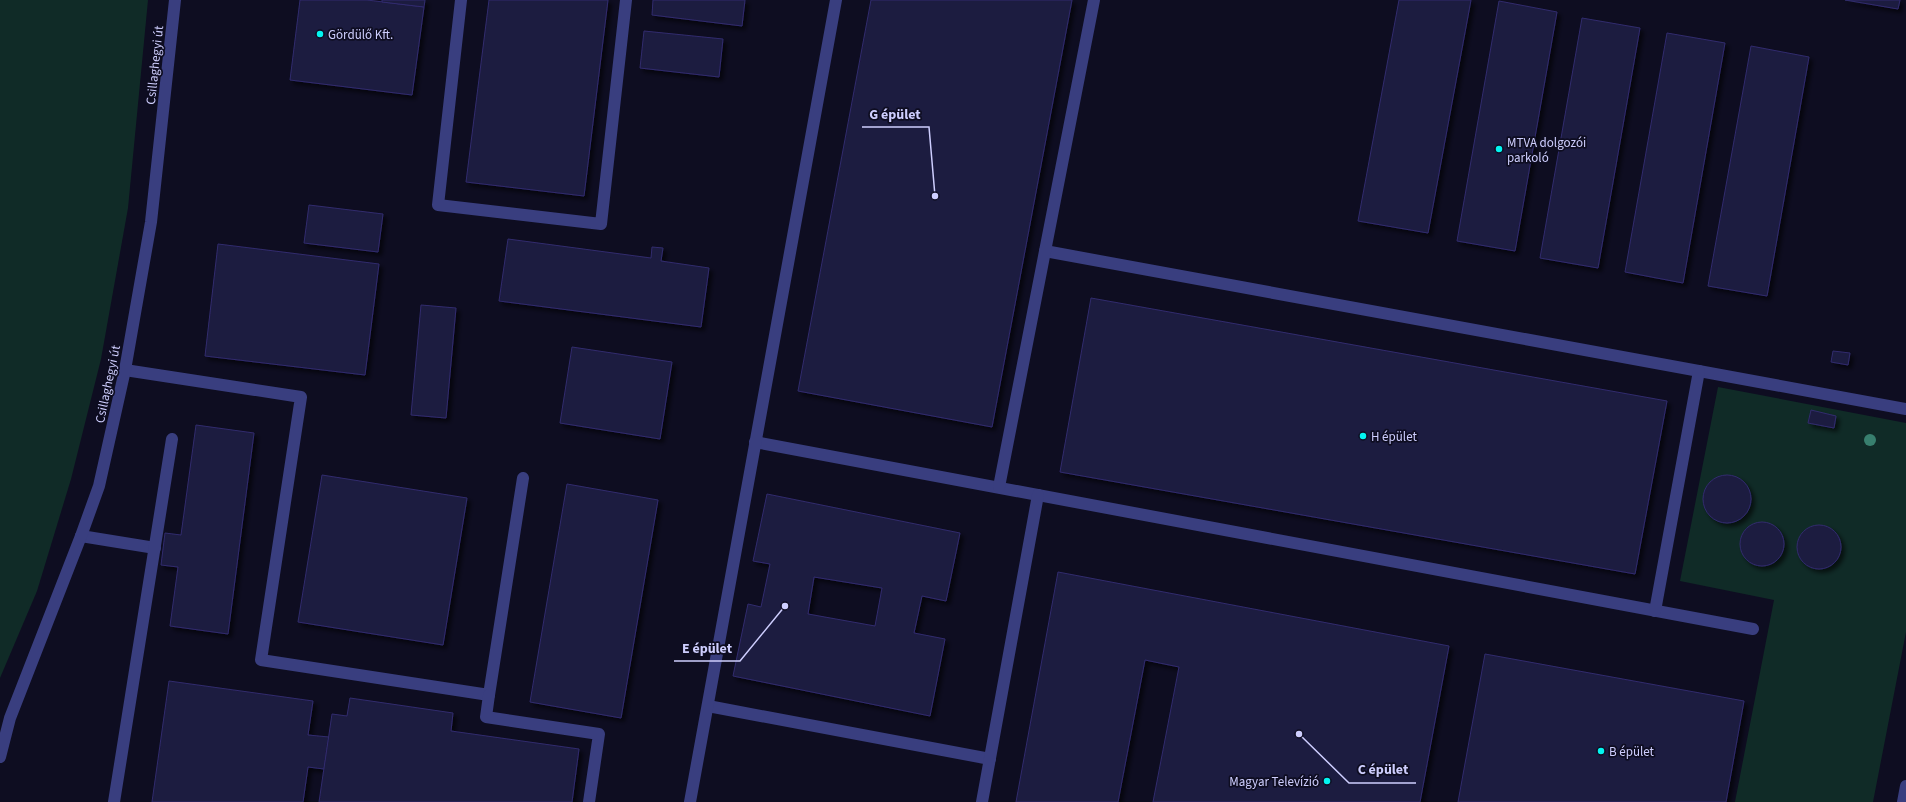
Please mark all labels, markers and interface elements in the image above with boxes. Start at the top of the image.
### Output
street label: Csillaghegyi út [142,24,168,105]
place label: Gördülő Kft. [328,26,393,44]
marker: Gördülő Kft. [315,29,325,39]
callout: G épület [862,101,929,127]
text: G épület [869,105,921,125]
place label: MTVA dolgozói parkoló [1507,134,1586,167]
marker: MTVA dolgozói parkoló [1494,144,1504,154]
street label: Csillaghegyi út [91,343,125,425]
place label: H épület [1371,428,1417,446]
marker: H épület [1358,431,1368,441]
callout: E épület [674,635,740,661]
text: E épület [682,639,733,659]
place label: B épület [1609,743,1655,761]
marker: B épület [1596,746,1606,756]
callout: C épület [1349,757,1416,783]
text: C épület [1358,760,1409,780]
place label: Magyar Televízió [1229,773,1319,791]
marker: Magyar Televízió [1322,776,1332,786]

